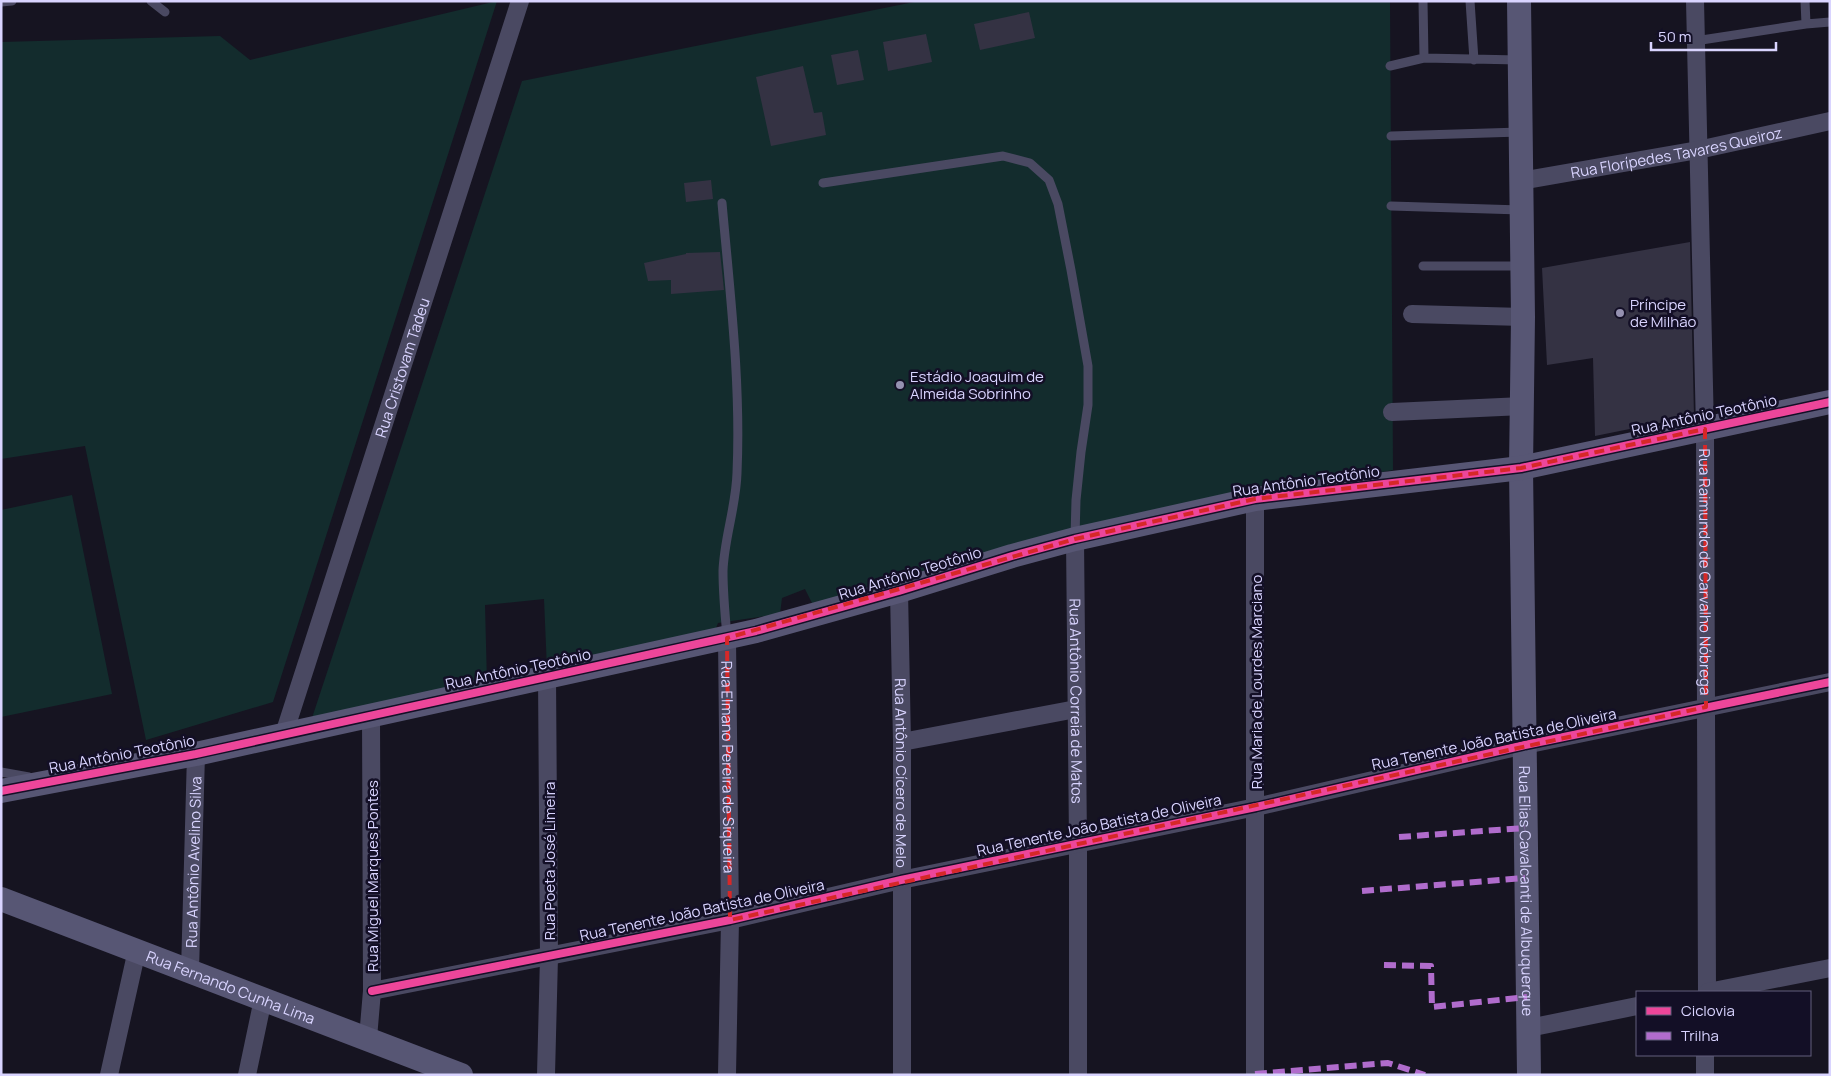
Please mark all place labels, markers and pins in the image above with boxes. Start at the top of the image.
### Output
place label: Príncipe de Milhão [1630,294,1697,332]
marker: Príncipe de Milhão [1614,307,1626,319]
place label: Estádio Joaquim de Almeida Sobrinho [910,366,1044,404]
marker: Estádio Joaquim de Almeida Sobrinho [894,379,906,391]

